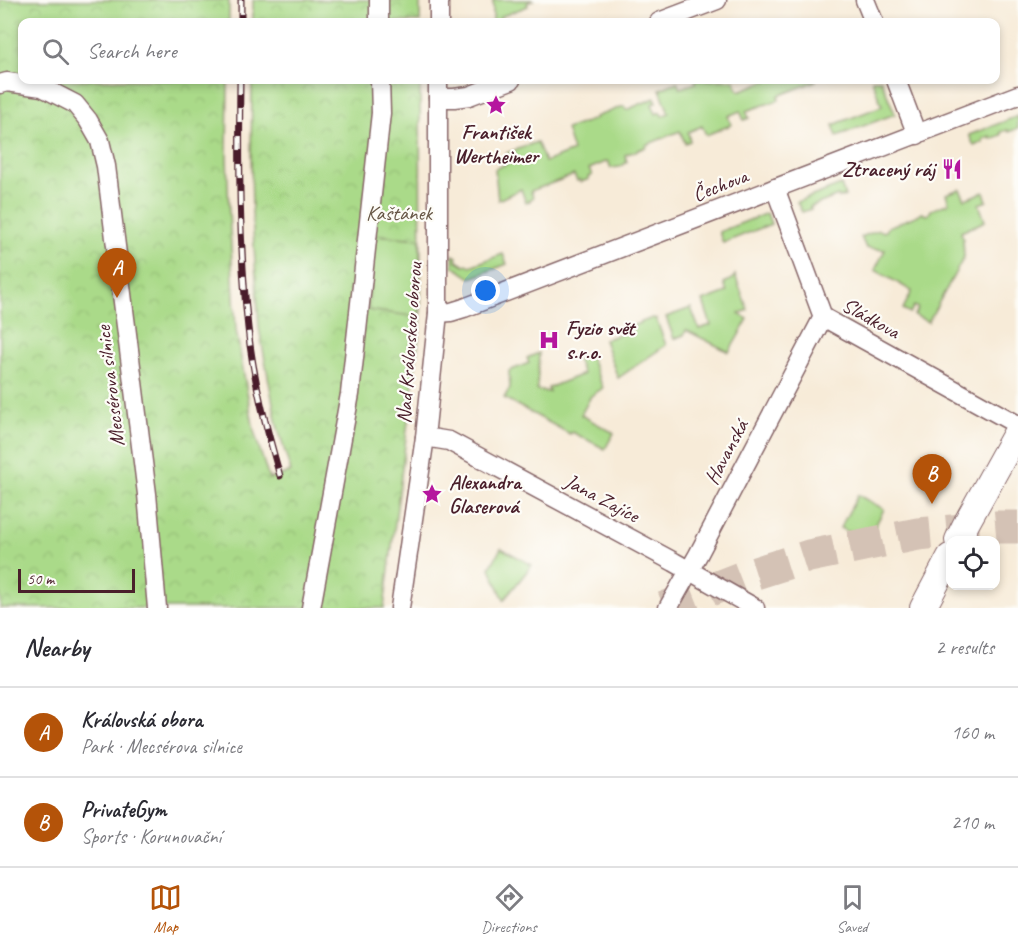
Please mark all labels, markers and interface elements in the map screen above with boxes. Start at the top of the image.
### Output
search box [18,18,1000,84]
icon: search [39,35,72,68]
text: Search here [87,37,177,65]
place icon: František Wertheimer [484,93,508,117]
place label: František Wertheimer [454,119,541,169]
place label: Ztracený ráj [842,156,938,182]
restaurant icon: Ztracený ráj [940,157,964,181]
street label: Čechova [689,162,753,207]
park label: Kaštánek [366,200,433,226]
pin: A [98,248,136,298]
street label: Nad Královskou oborou [390,260,428,424]
your location [471,276,500,305]
street label: Sládkova [838,292,906,345]
place label: Fyzio svět s.r.o. [566,315,636,365]
street label: Mecsérova silnice [90,323,130,448]
hospital icon: Fyzio svět s.r.o. [537,328,561,352]
street label: Havanská [698,414,755,489]
pin: B [912,454,952,504]
street label: Jana Zajíce [560,467,646,529]
place label: Alexandra Glaserová [449,469,523,519]
place icon: Alexandra Glaserová [420,482,444,506]
map controls [946,536,1000,590]
button: locate [946,536,1000,590]
scale bar [18,566,135,594]
text: 50 m [27,569,54,589]
text: Nearby [24,631,89,664]
text: 2 results [935,635,994,660]
text: Královská obora [81,706,203,734]
text: A [38,720,49,745]
text: 160 m [951,720,994,745]
text: Park · Mecsérova silnice [81,734,242,759]
text: PrivateGym [81,796,166,824]
text: B [38,810,49,835]
text: 210 m [951,810,994,835]
text: Sports · Korunovační [81,824,221,849]
tab: Map [149,881,182,937]
tab: Directions [481,881,537,937]
tab: Saved [836,881,869,937]

